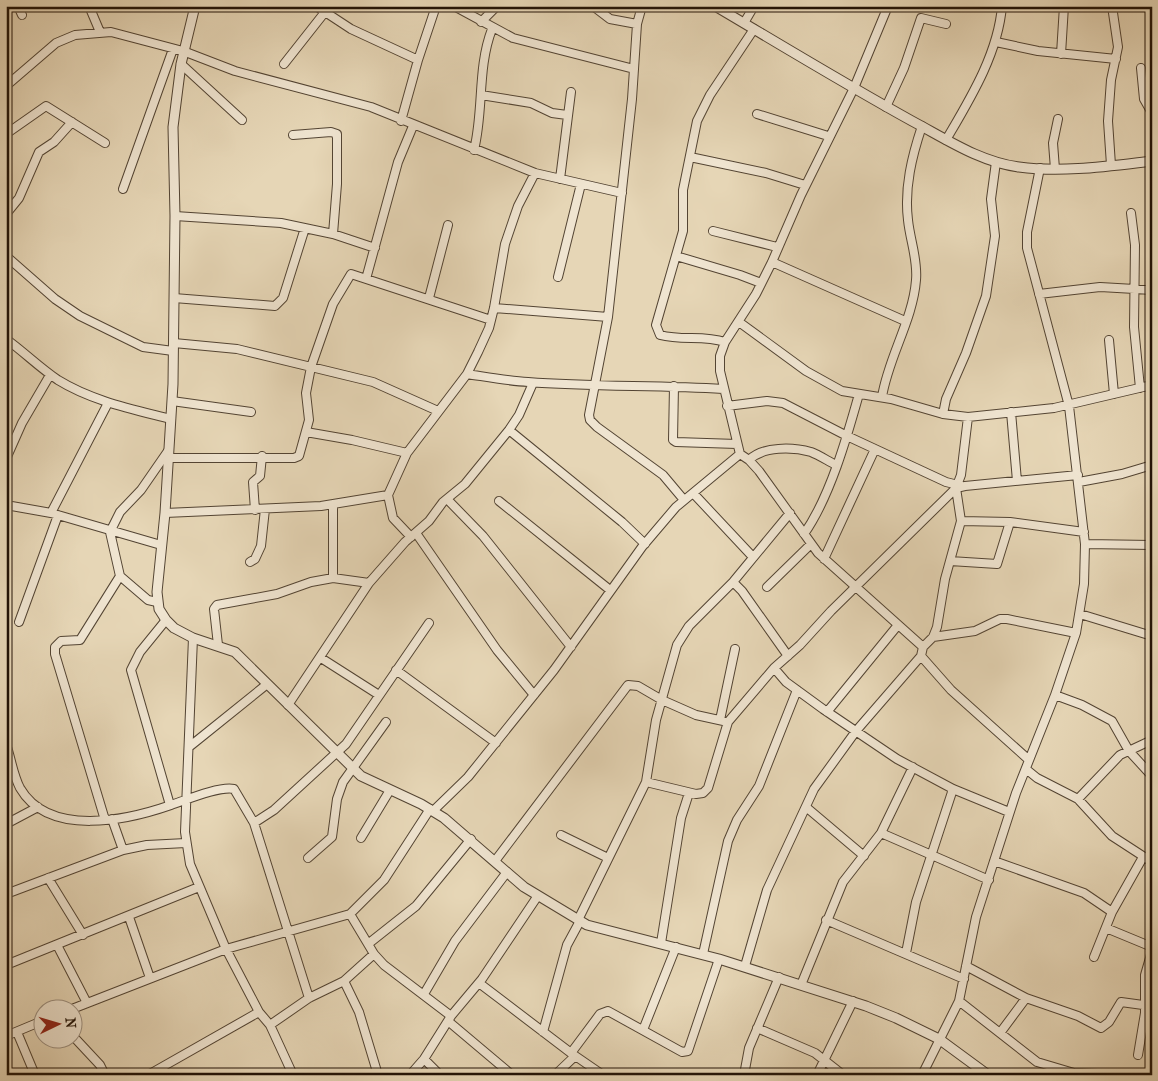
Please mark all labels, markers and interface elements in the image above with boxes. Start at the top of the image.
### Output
north arrow [32,998,82,1048]
text: N [62,1017,79,1029]

